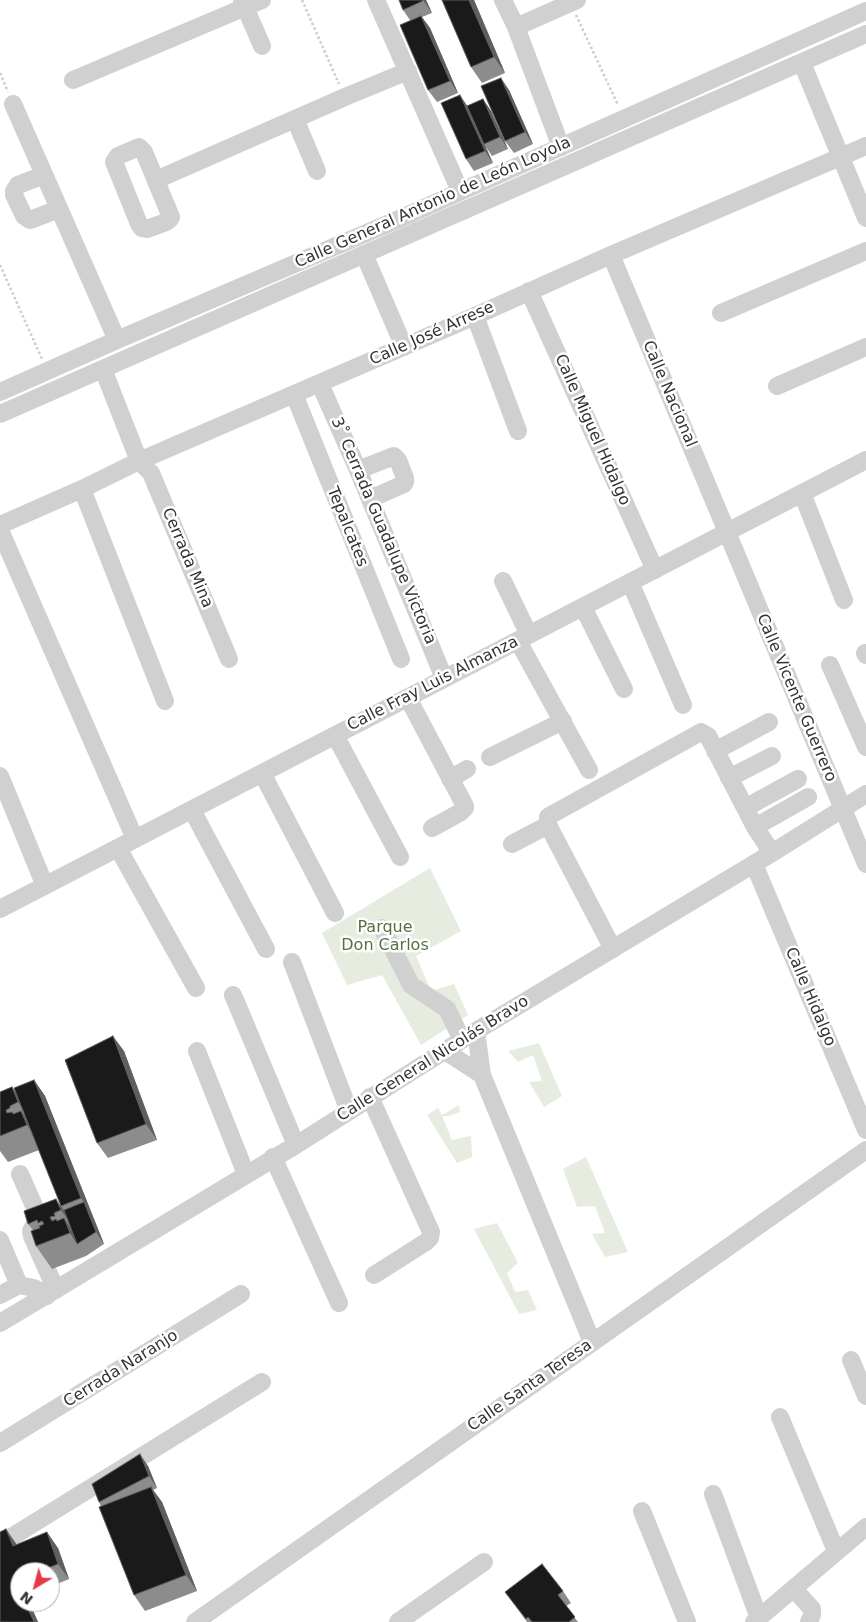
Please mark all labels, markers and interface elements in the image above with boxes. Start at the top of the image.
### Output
street label: Calle General Antonio de León Loyola [292,133,574,273]
street label: Calle José Arrese [367,298,497,370]
street label: Calle Nacional [638,338,700,450]
street label: Calle Miguel Hidalgo [550,351,634,509]
street label: 3˚ Cerrada Guadalupe Victoria [326,415,440,647]
street label: Tepalcates [322,484,372,570]
street label: Cerrada Mina [157,505,217,611]
street label: Calle Vicente Guerrero [752,611,840,785]
street label: Calle Fray Luis Almanza [344,632,522,736]
park label: Parque Don Carlos [341,918,429,956]
street label: Calle Hidalgo [781,945,839,1049]
street label: Calle General Nicolás Bravo [334,992,532,1126]
street label: Cerrada Naranjo [60,1326,182,1412]
street label: Calle Santa Teresa [464,1336,596,1436]
north arrow [10,1562,60,1612]
text: N [17,1588,36,1608]

